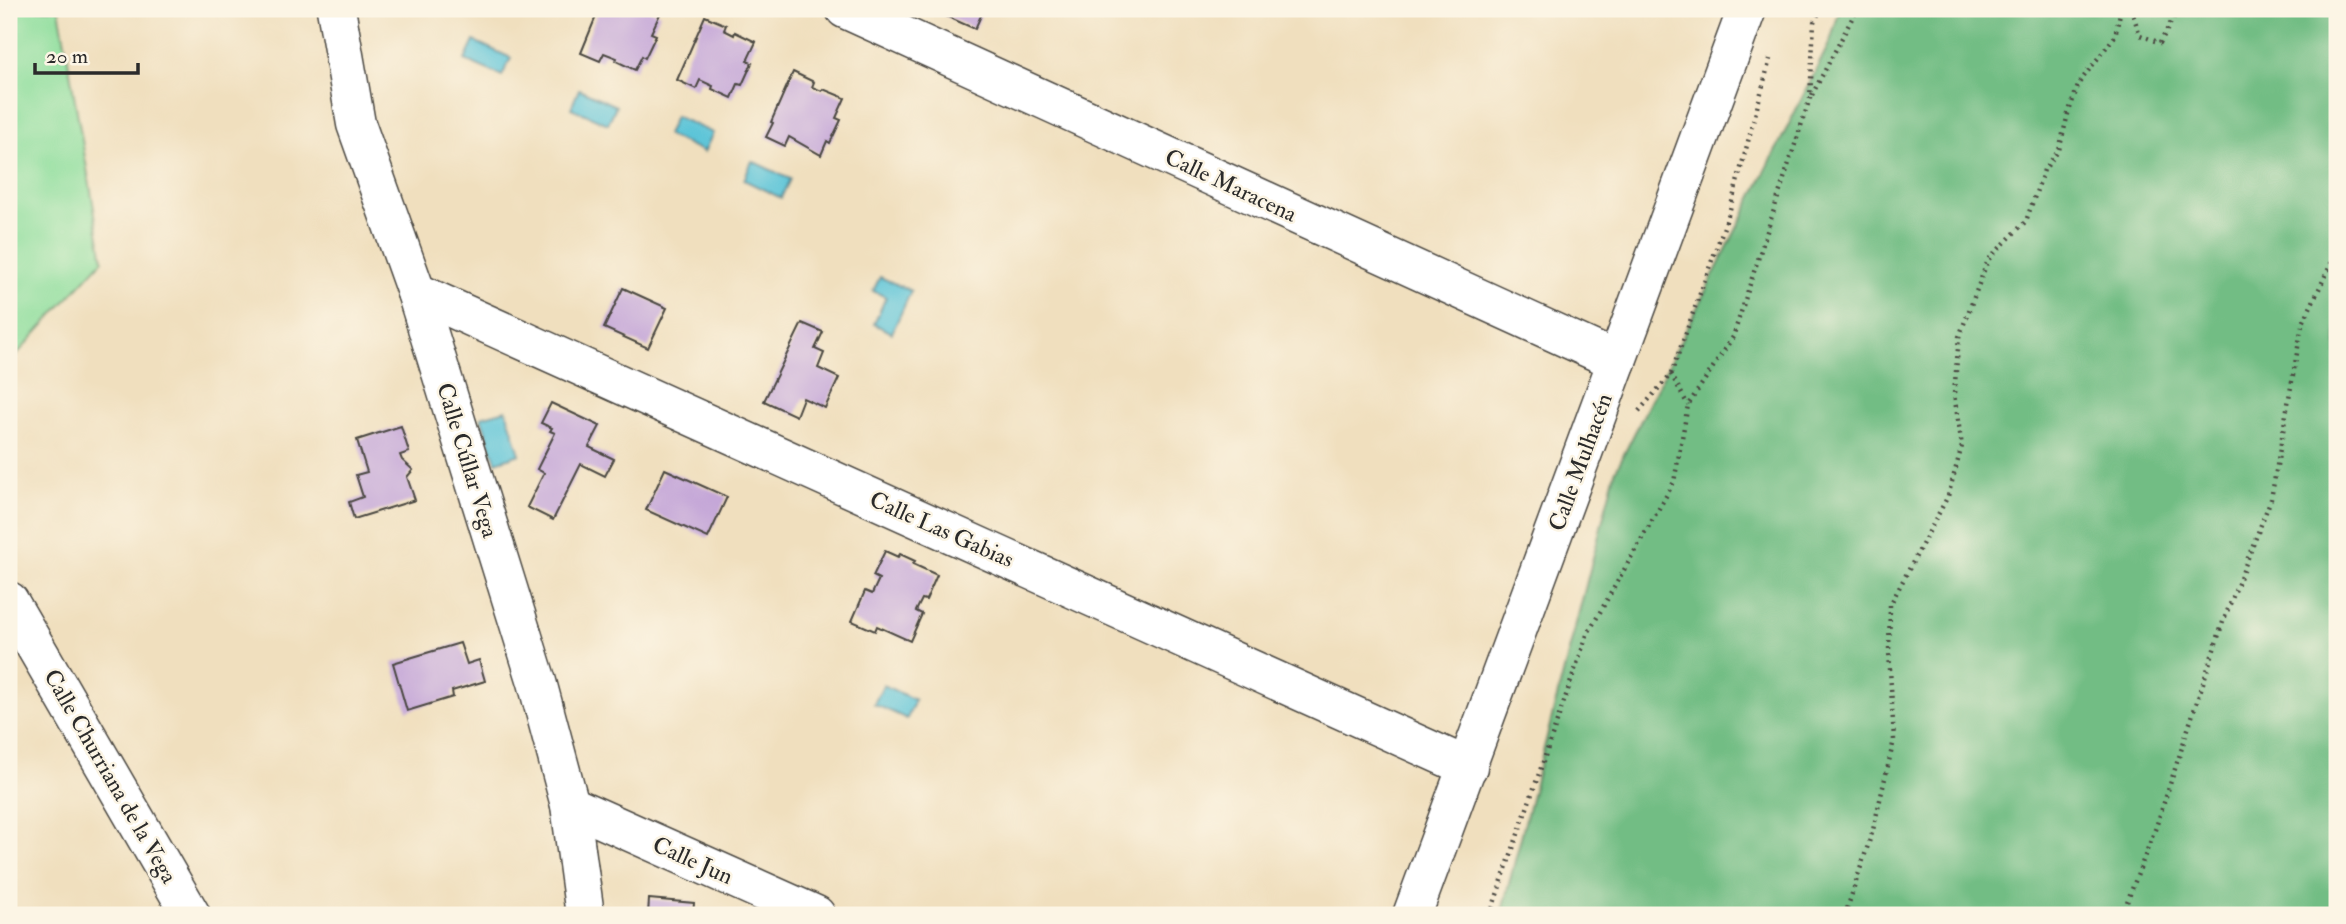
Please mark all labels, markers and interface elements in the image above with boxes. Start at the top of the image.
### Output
scale bar [35,32,138,76]
text: 20 m [46,43,88,70]
street label: Calle Maracena [1160,142,1302,229]
street label: Calle Cúllar Vega [430,379,505,542]
street label: Calle Mulhacén [1542,389,1619,535]
street label: Calle Las Gabias [865,485,1018,574]
street label: Calle Churriana de la Vega [37,664,184,889]
street label: Calle Jun [648,830,738,891]

